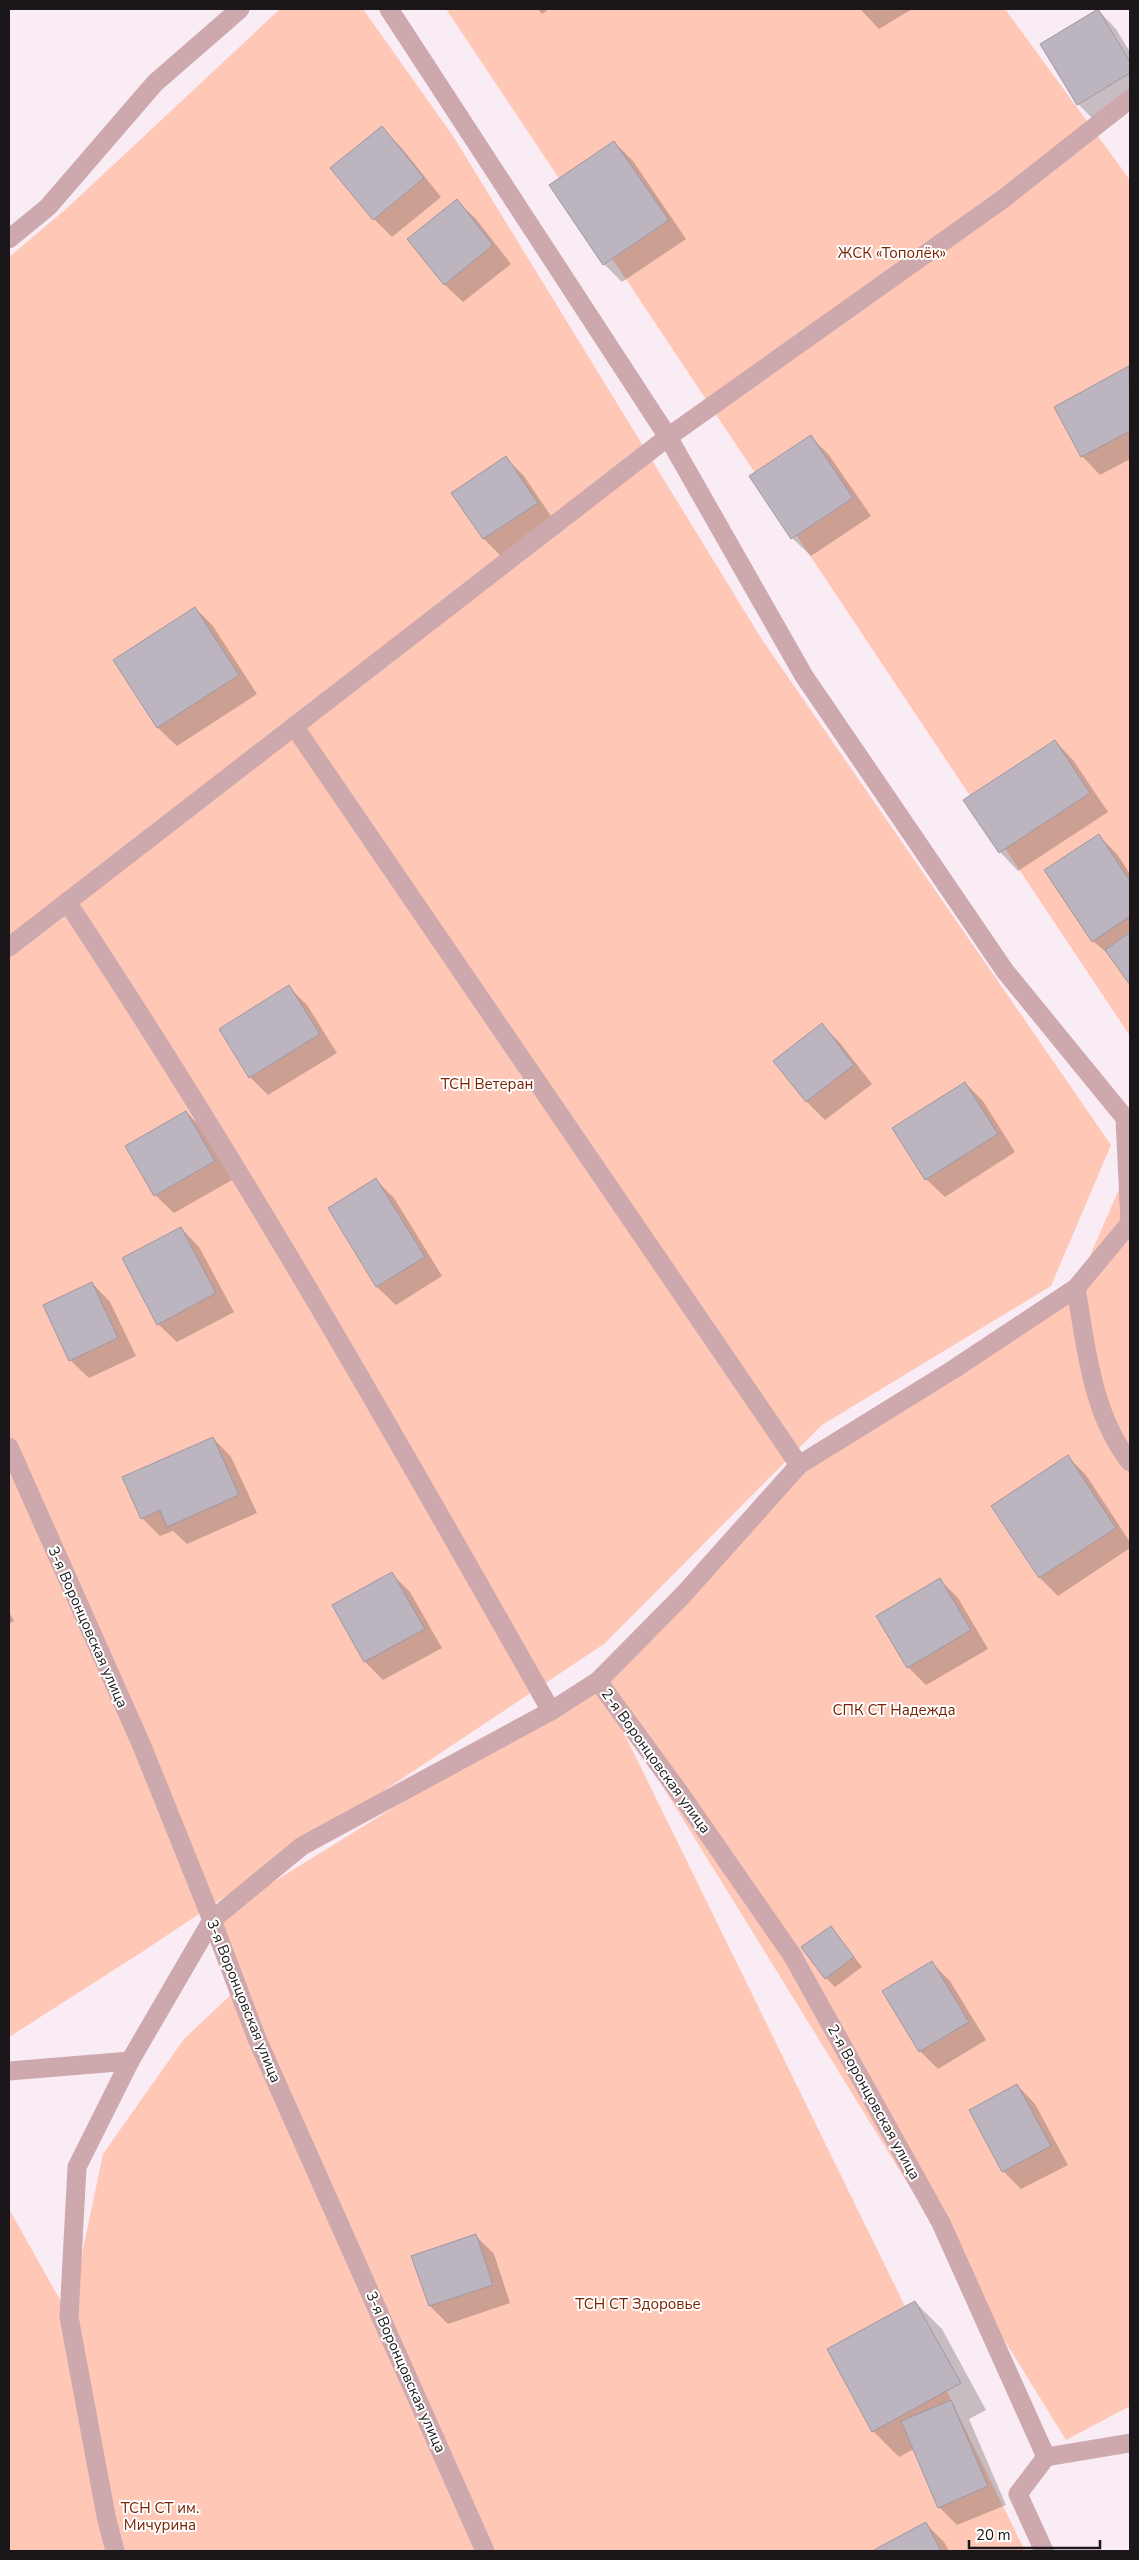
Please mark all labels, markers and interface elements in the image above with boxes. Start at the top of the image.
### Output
park label: ЖСК «Тополёк» [838,243,946,263]
park label: ТСН Ветеран [441,1074,533,1094]
street label: 3-я Воронцовская улица [43,1543,133,1711]
street label: 2-я Воронцовская улица [597,1684,715,1838]
park label: СПК СТ Надежда [833,1700,956,1720]
street label: 3-я Воронцовская улица [202,1916,286,2086]
street label: 2-я Воронцовская улица [823,2021,925,2183]
street label: 3-я Воронцовская улица [361,2288,451,2456]
park label: ТСН СТ Здоровье [575,2294,701,2314]
park label: ТСН СТ им. Мичурина [121,2498,199,2535]
scale bar [969,2518,1100,2550]
text: 20 m [976,2525,1011,2545]

